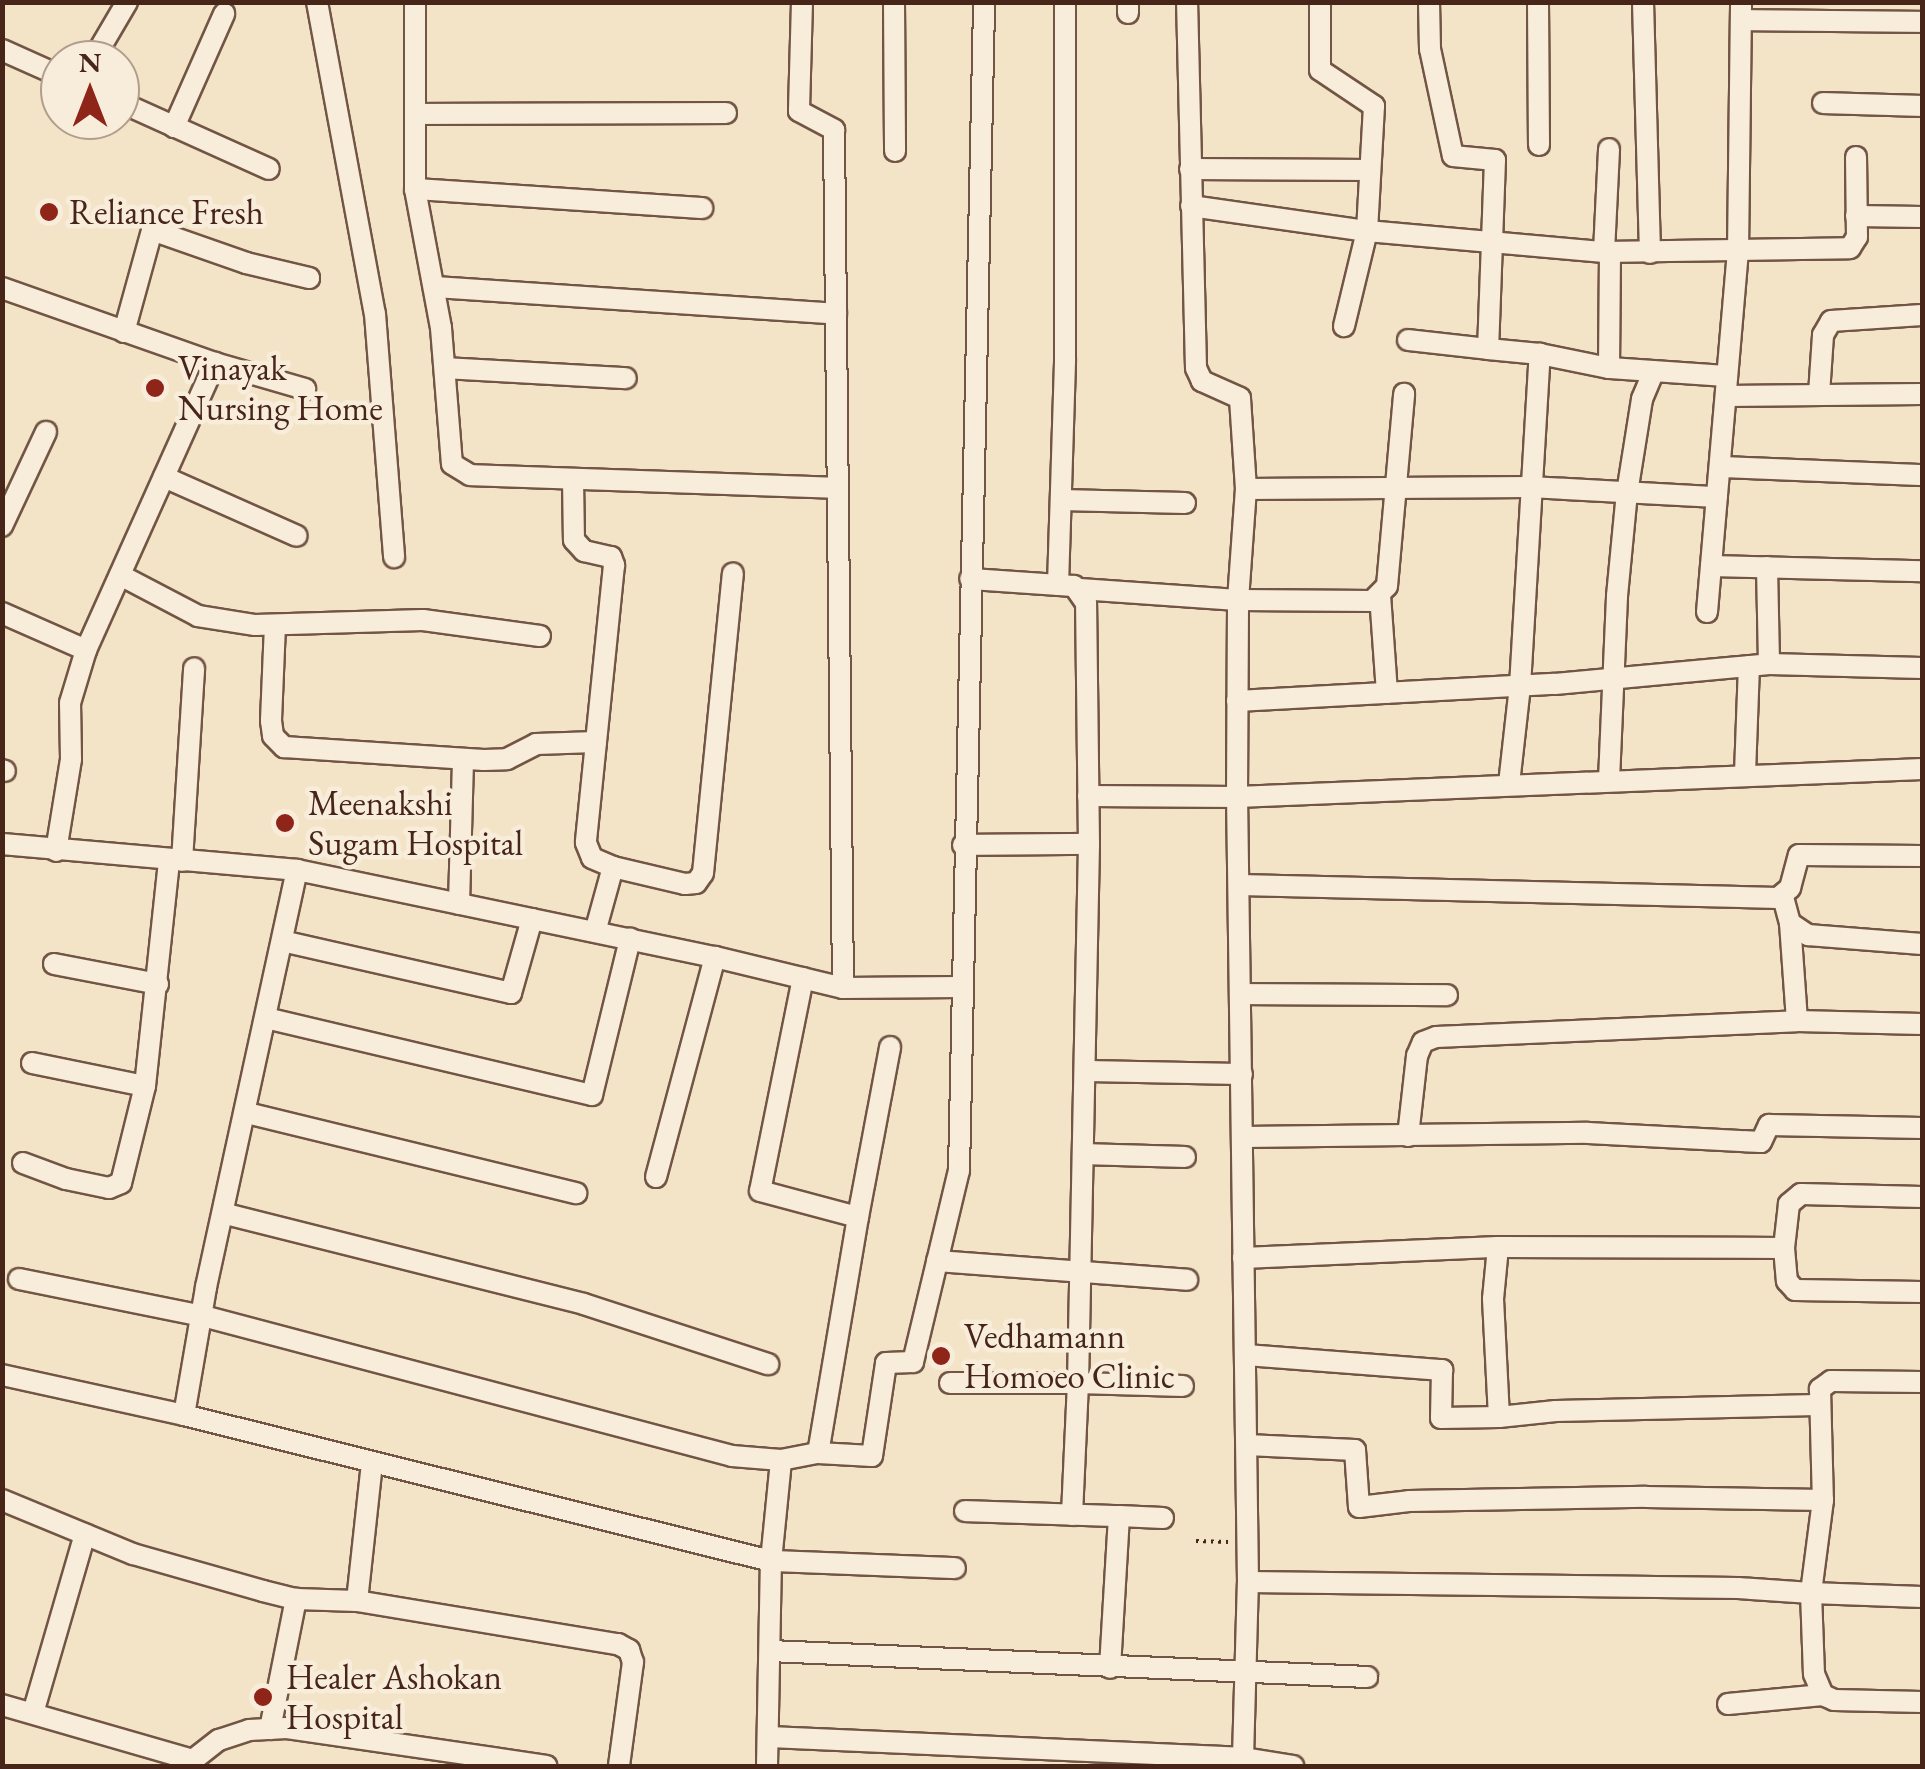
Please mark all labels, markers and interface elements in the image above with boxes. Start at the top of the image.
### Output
north arrow [40,40,140,140]
text: N [79,44,101,80]
place label: Reliance Fresh [69,191,264,233]
marker: Reliance Fresh [38,201,60,223]
place label: Vinayak Nursing Home [178,347,383,429]
marker: Vinayak Nursing Home [142,375,168,401]
place label: Meenakshi Sugam Hospital [308,782,523,864]
marker: Meenakshi Sugam Hospital [272,810,298,836]
place label: Vedhamann Homoeo Clinic [964,1315,1175,1397]
marker: Vedhamann Homoeo Clinic [928,1343,954,1369]
place label: Healer Ashokan Hospital [286,1656,502,1738]
marker: Healer Ashokan Hospital [250,1684,276,1710]

